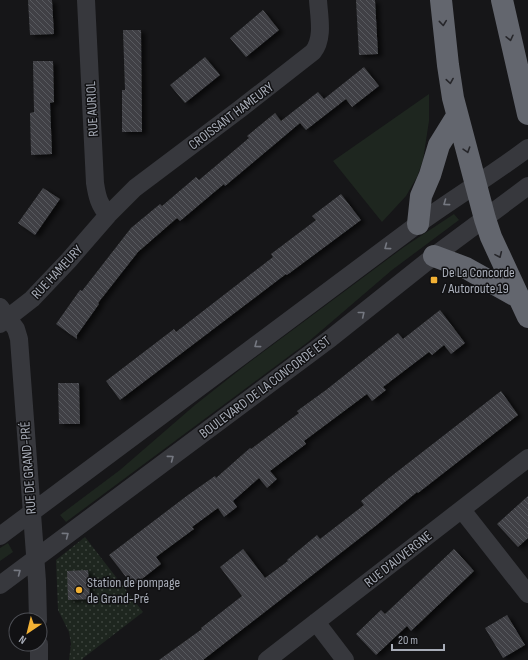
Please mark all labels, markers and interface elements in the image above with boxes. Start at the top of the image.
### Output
one-way arrow [438,20,447,26]
one-way arrow [506,35,514,41]
street label: CROISSANT HAMEURY [185,78,277,153]
one-way arrow [445,78,454,84]
street label: RUE AURIOL [82,81,102,137]
one-way arrow [462,146,471,153]
one-way arrow [444,199,451,206]
street label: RUE HAMEURY [28,241,86,302]
one-way arrow [384,243,391,250]
one-way arrow [494,251,502,258]
place label: De La Concorde / Autoroute 19 [442,264,515,297]
marker: De La Concorde / Autoroute 19 [429,275,439,285]
one-way arrow [357,311,364,318]
street label: BOULEVARD DE LA CONCORDE EST [196,332,334,442]
one-way arrow [254,340,261,347]
street label: RUE DE GRAND-PRÉ [16,421,40,515]
one-way arrow [166,456,173,463]
street label: RUE D'AUVERGNE [361,527,436,591]
one-way arrow [62,533,69,540]
one-way arrow [13,570,20,577]
place label: Station de pompage de Grand-Pré [87,574,180,607]
marker: Station de pompage de Grand-Pré [74,585,84,595]
north arrow [8,612,48,652]
scale bar [392,626,444,652]
text: N [16,633,29,647]
text: 20 m [398,633,418,648]

